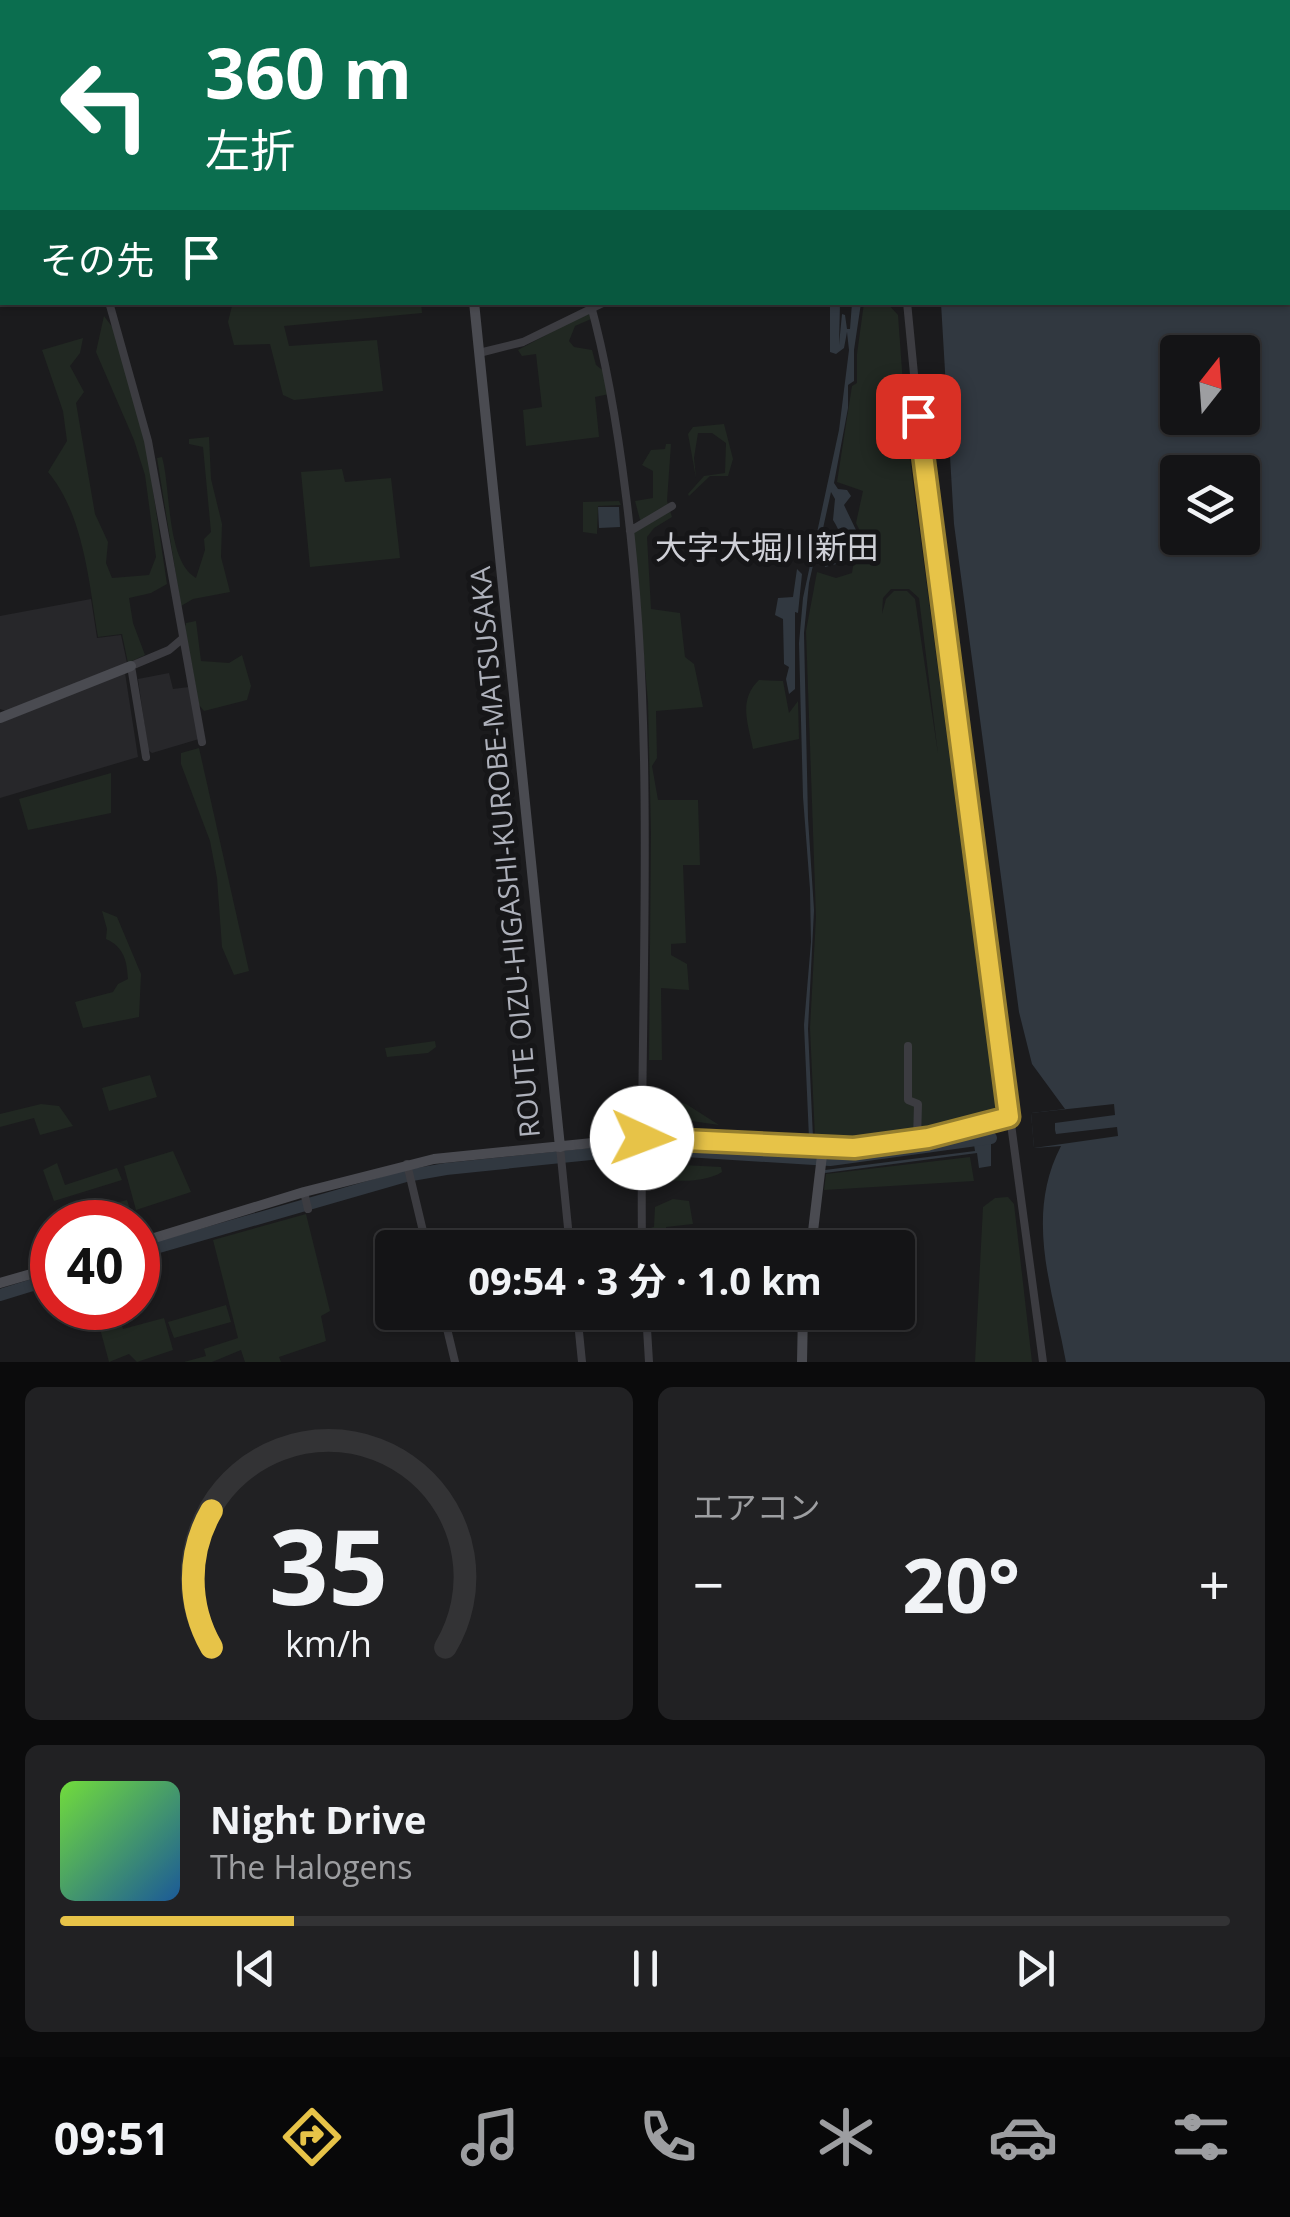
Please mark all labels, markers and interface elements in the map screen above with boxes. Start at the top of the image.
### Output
text: 360 m [205,24,412,120]
icon: left [40,40,170,170]
text: 左折 [205,119,295,180]
icon: arrive [174,230,229,285]
text: その先 [40,233,154,285]
north arrow [1160,335,1260,435]
map controls [1160,335,1260,555]
pin [876,374,961,459]
icon: arrive [891,389,946,444]
button: layers [1160,455,1260,555]
district label: 大字大堀川新田 [655,525,879,568]
street label: ROUTE OIZU-HIGASHI-KUROBE-MATSUSAKA [460,565,548,1139]
position arrow [590,1086,694,1190]
speed limit sign: 40 [30,1200,160,1330]
text: 09:54 · 3 分 · 1.0 km [468,1254,822,1306]
text: エアコン [693,1485,821,1528]
text: 35 [269,1494,388,1635]
text: 20° [902,1533,1020,1635]
text: − [693,1546,724,1621]
text: + [1199,1546,1230,1621]
text: km/h [285,1619,372,1667]
text: Night Drive [210,1793,426,1845]
text: The Halogens [210,1845,412,1888]
icon: previous [228,1941,283,1996]
icon: pause [618,1941,673,1996]
icon: next [1008,1941,1063,1996]
icon: directions [277,2102,347,2172]
icon: music [455,2102,525,2172]
icon: phone [633,2102,703,2172]
icon: climate [811,2102,881,2172]
icon: car [988,2102,1058,2172]
icon: filters [1166,2102,1236,2172]
text: 09:51 [54,2107,170,2168]

